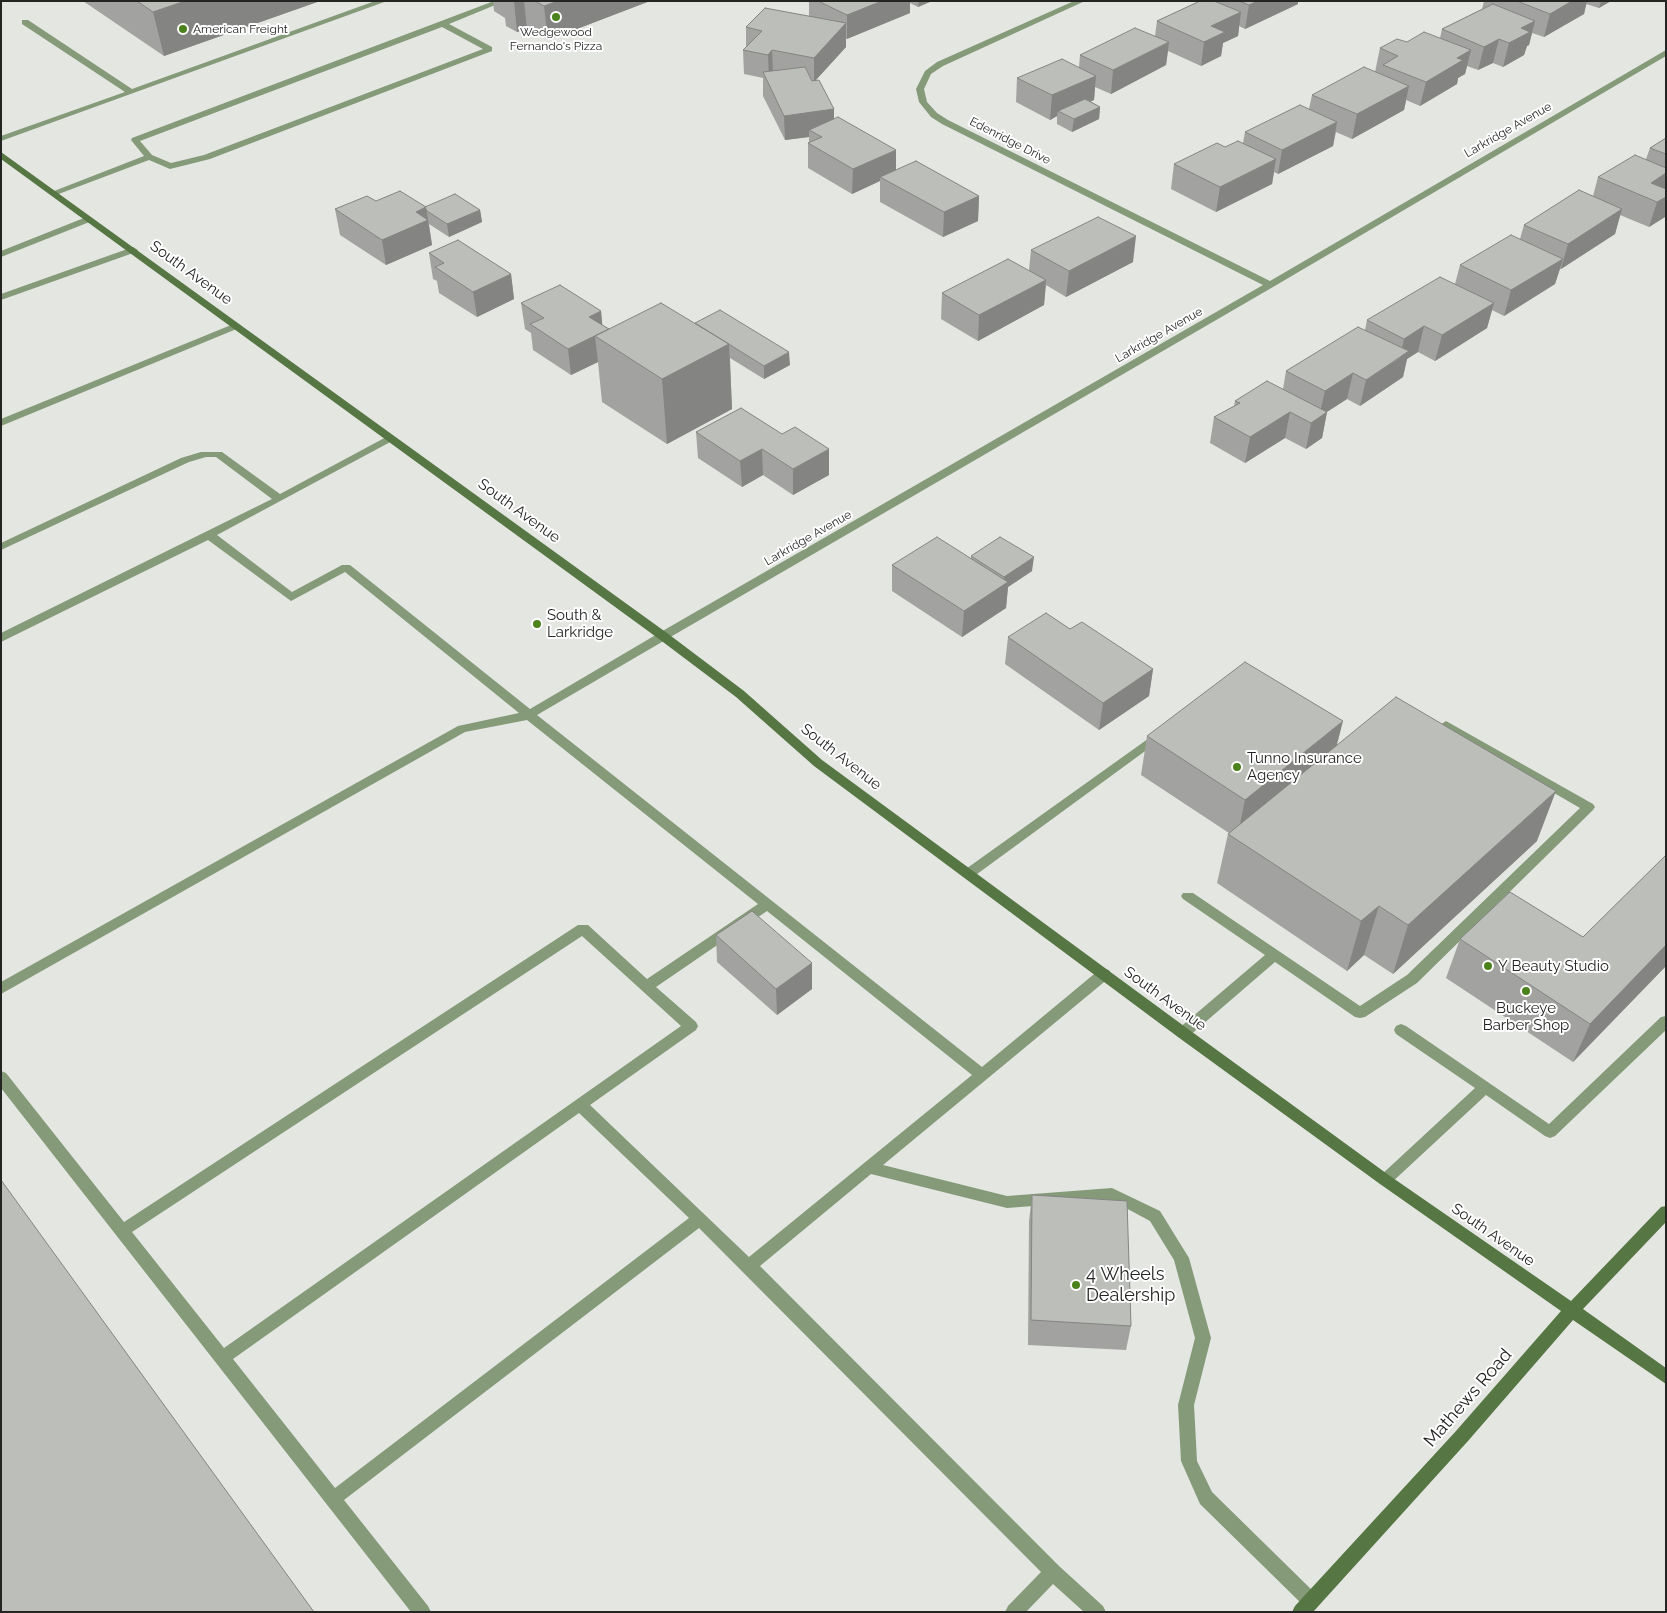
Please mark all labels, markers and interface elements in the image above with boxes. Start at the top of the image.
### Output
marker: Wedgewood Fernando's Pizza [550,11,562,23]
place label: American Freight [193,22,288,36]
marker: American Freight [177,23,189,35]
place label: Wedgewood Fernando's Pizza [510,25,602,53]
street label: Larkridge Avenue [1462,99,1554,161]
street label: Edenridge Drive [967,114,1053,168]
street label: South Avenue [146,237,236,309]
street label: Larkridge Avenue [1113,304,1205,366]
street label: South Avenue [474,475,564,547]
street label: Larkridge Avenue [762,507,854,569]
place label: South & Larkridge [547,606,613,641]
marker: South & Larkridge [531,618,543,630]
street label: South Avenue [797,720,885,794]
place label: Tunno Insurance Agency [1247,749,1362,784]
marker: Tunno Insurance Agency [1231,761,1243,773]
place label: Y Beauty Studio [1498,957,1609,975]
marker: Y Beauty Studio [1482,960,1494,972]
street label: South Avenue [1120,963,1210,1035]
marker: Buckeye Barber Shop [1520,985,1532,997]
place label: Buckeye Barber Shop [1483,999,1569,1034]
street label: South Avenue [1448,1200,1538,1270]
place label: 4 Wheels Dealership [1086,1264,1175,1306]
marker: 4 Wheels Dealership [1070,1279,1082,1291]
street label: Mathews Road [1419,1344,1517,1452]

